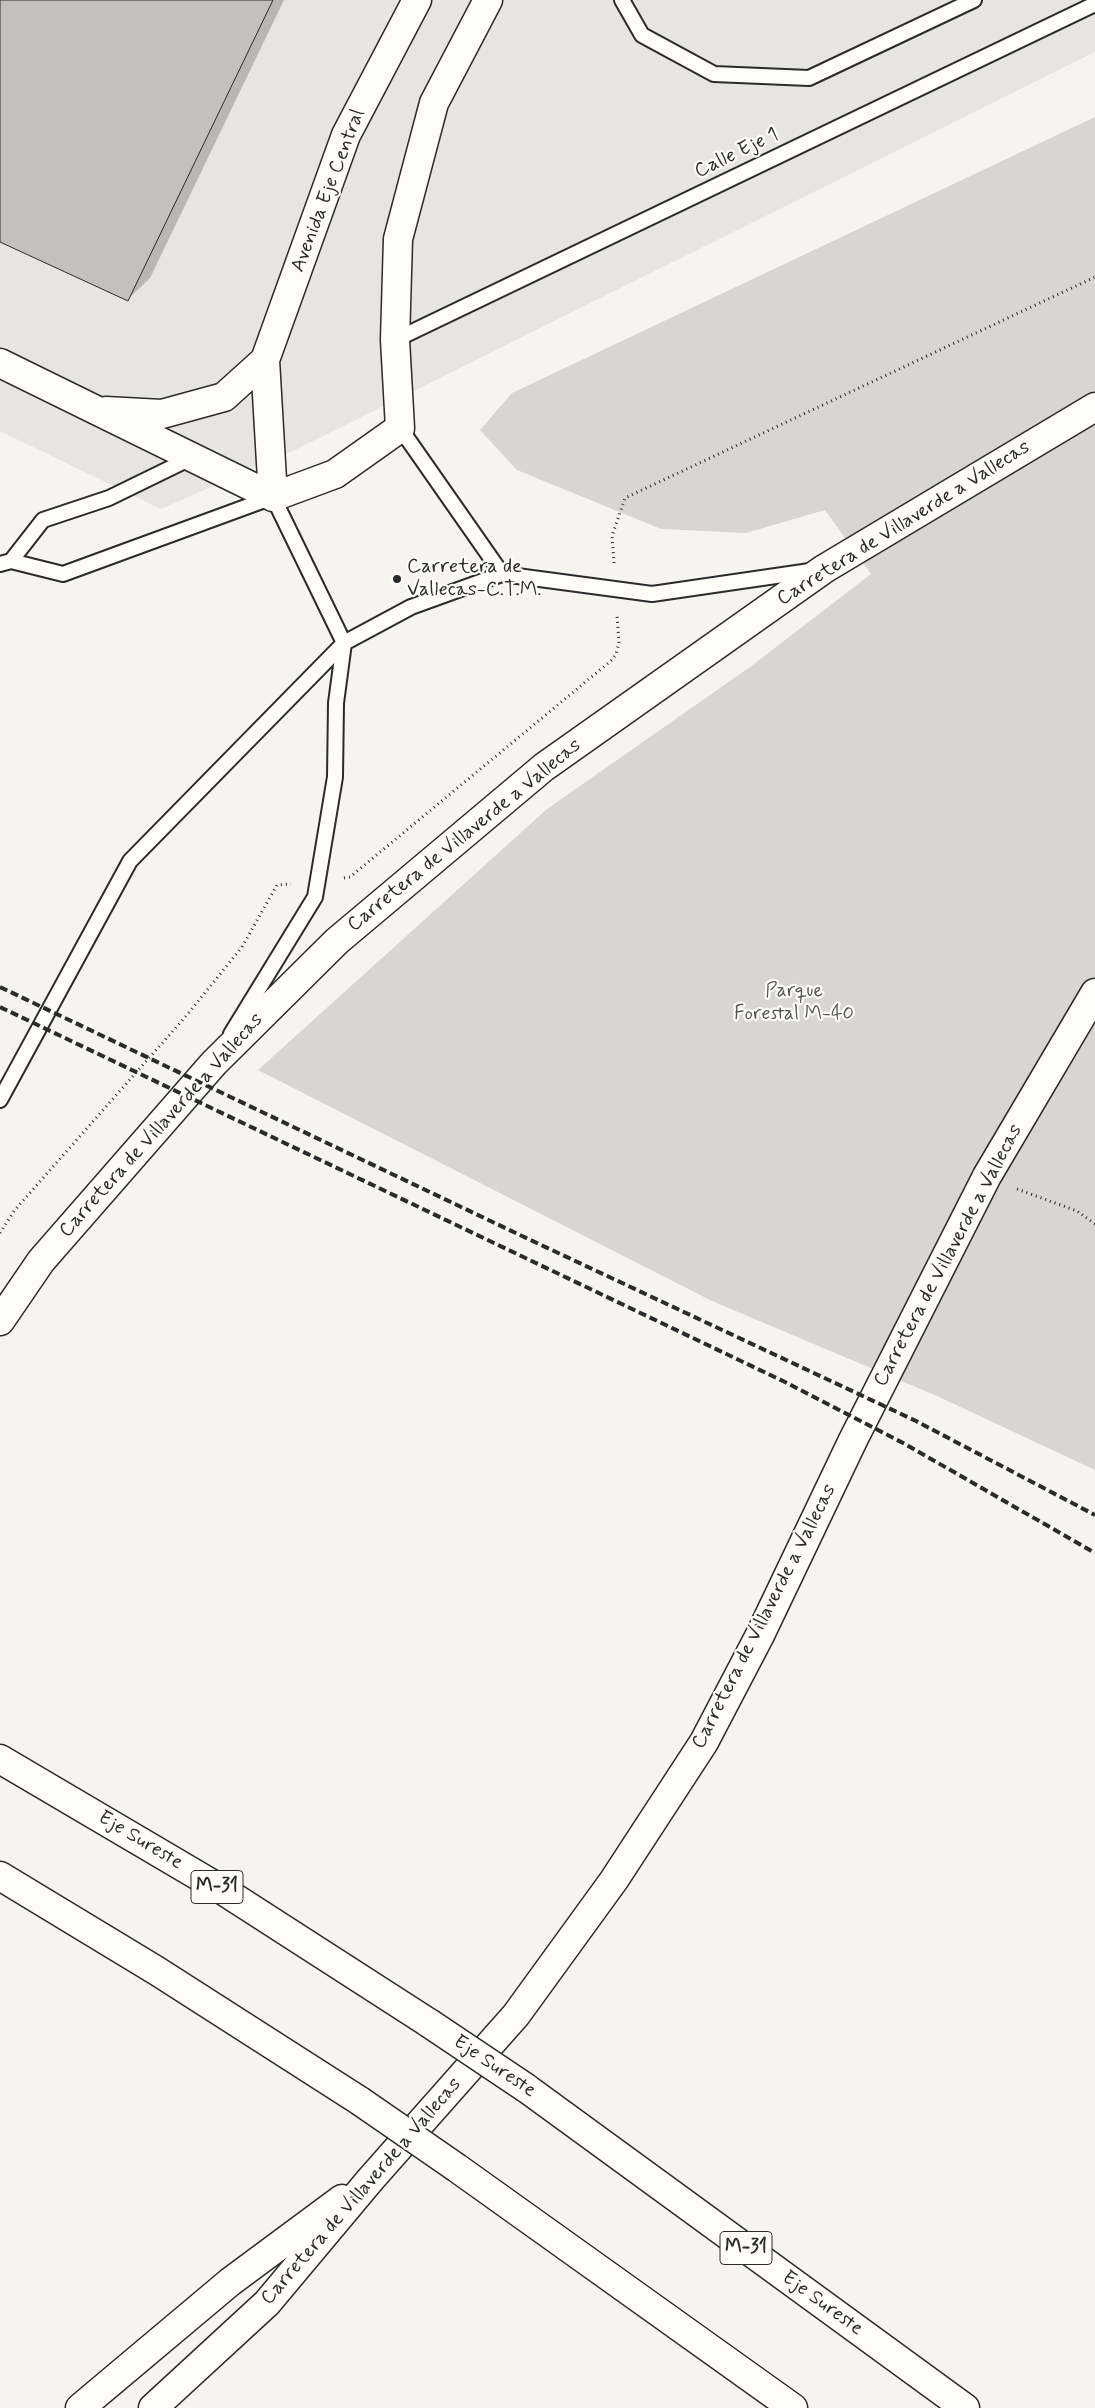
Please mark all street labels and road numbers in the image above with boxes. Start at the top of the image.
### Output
street label: Avenida Eje Central [287,106,371,276]
street label: Calle Eje 1 [691,123,783,185]
street label: Carretera de Villaverde a Vallecas [773,436,1035,612]
street label: Carretera de Villaverde a Vallecas [343,734,587,938]
street label: Carretera de Villaverde a Vallecas [55,1009,269,1243]
street label: Carretera de Villaverde a Vallecas [869,1121,1029,1391]
street label: Carretera de Villaverde a Vallecas [688,1481,842,1753]
street label: Eje Sureste [93,1806,187,1876]
road number: M-31 [191,1870,243,1904]
street label: Eje Sureste [448,2031,540,2103]
street label: Carretera de Villaverde a Vallecas [257,2073,467,2311]
road number: M-31 [720,2232,772,2264]
street label: Eje Sureste [777,2267,867,2341]

